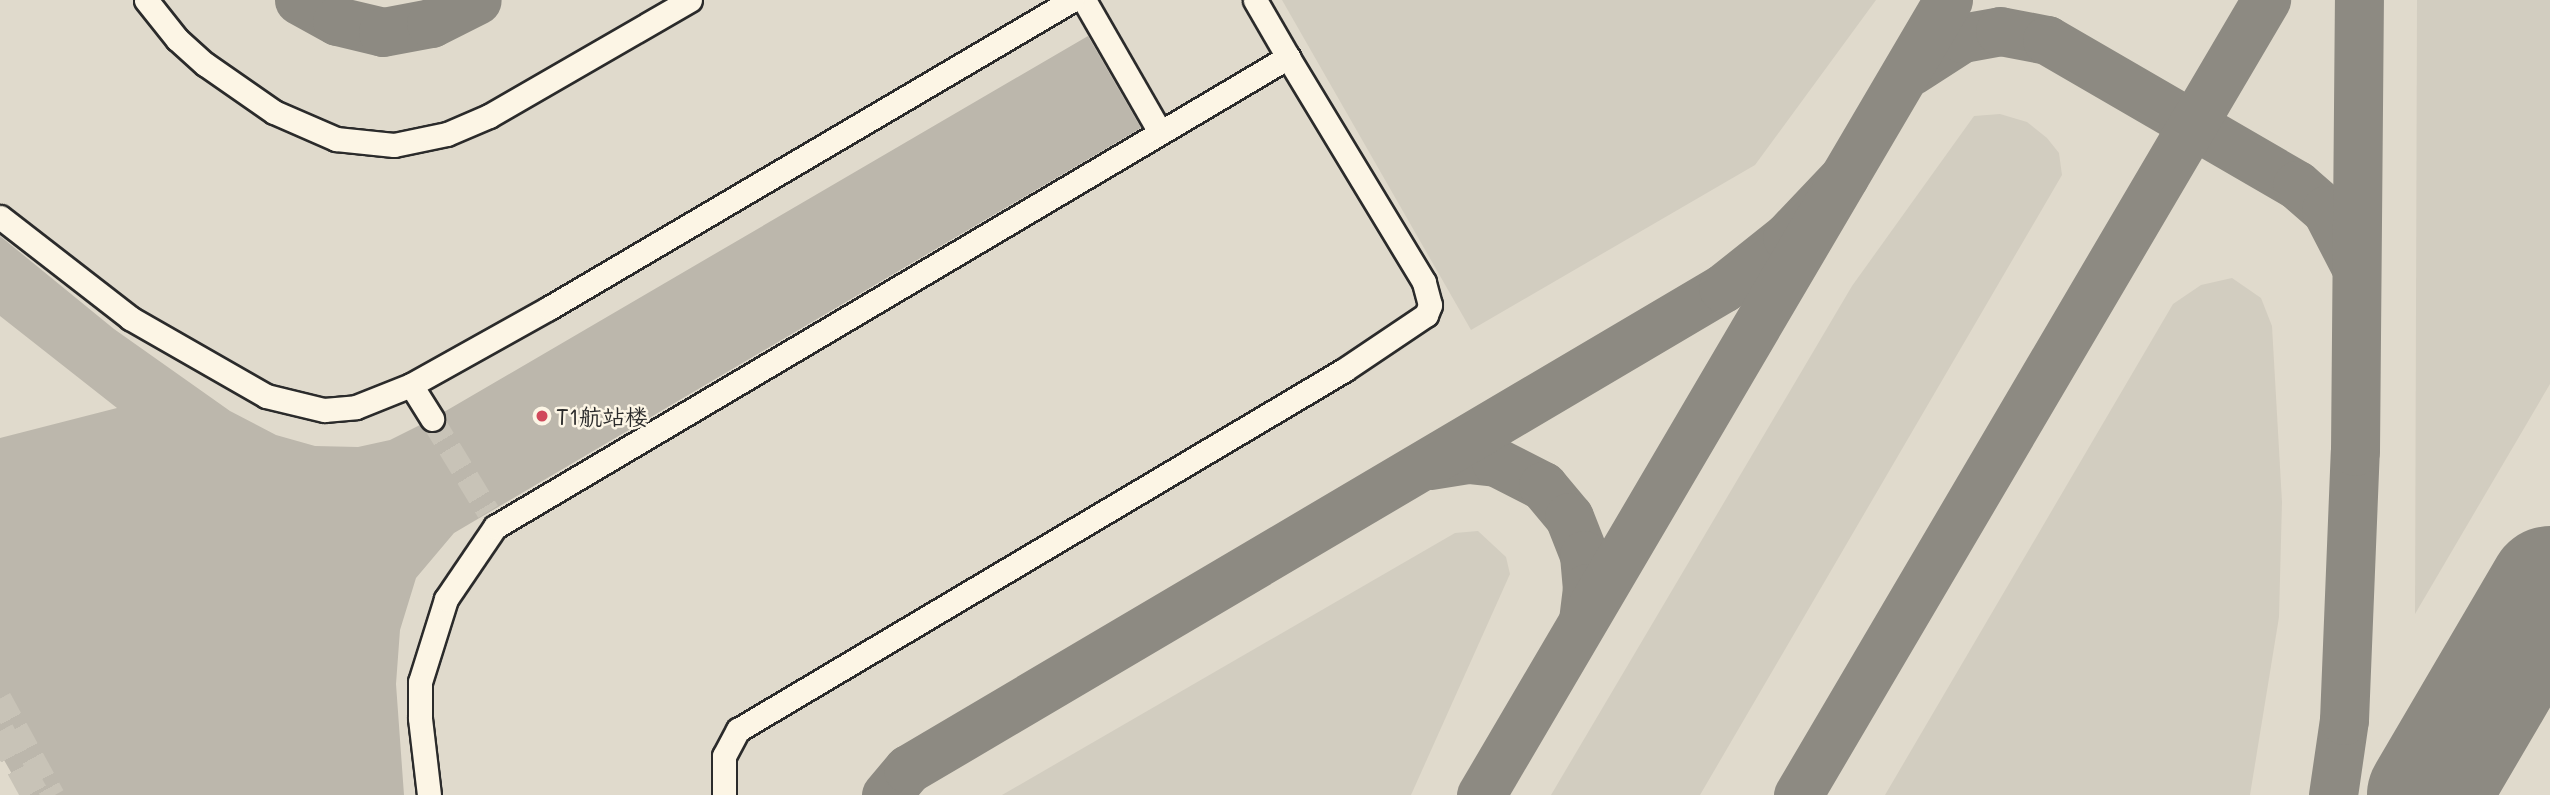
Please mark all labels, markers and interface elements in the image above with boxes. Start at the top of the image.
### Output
place label: T1航站楼 [556,402,648,430]
marker: T1航站楼 [534,408,550,424]

